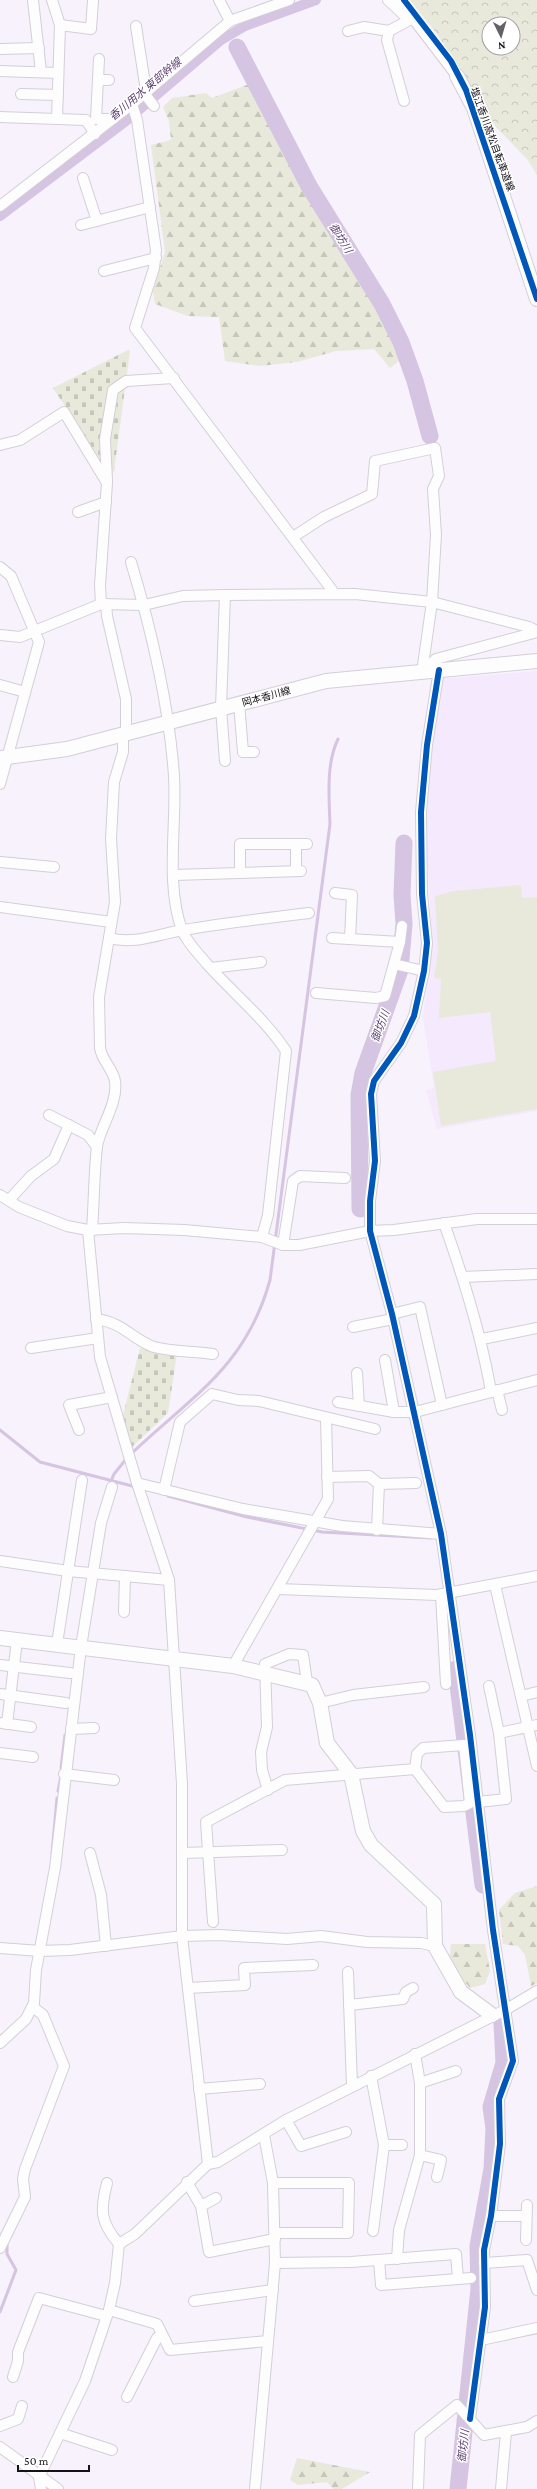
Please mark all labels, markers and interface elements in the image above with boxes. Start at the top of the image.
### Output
north arrow [481,16,521,56]
text: N [497,40,506,52]
water label: 香川用水 東部幹線 [107,54,185,123]
street label: 塩江香川高松自転車道線 [469,86,517,193]
water label: 御坊川 [327,221,355,256]
street label: 岡本香川線 [241,685,292,708]
water label: 御坊川 [369,1008,392,1044]
water label: 御坊川 [455,2428,471,2463]
scale bar [18,2447,89,2473]
text: 50 m [24,2454,49,2468]

